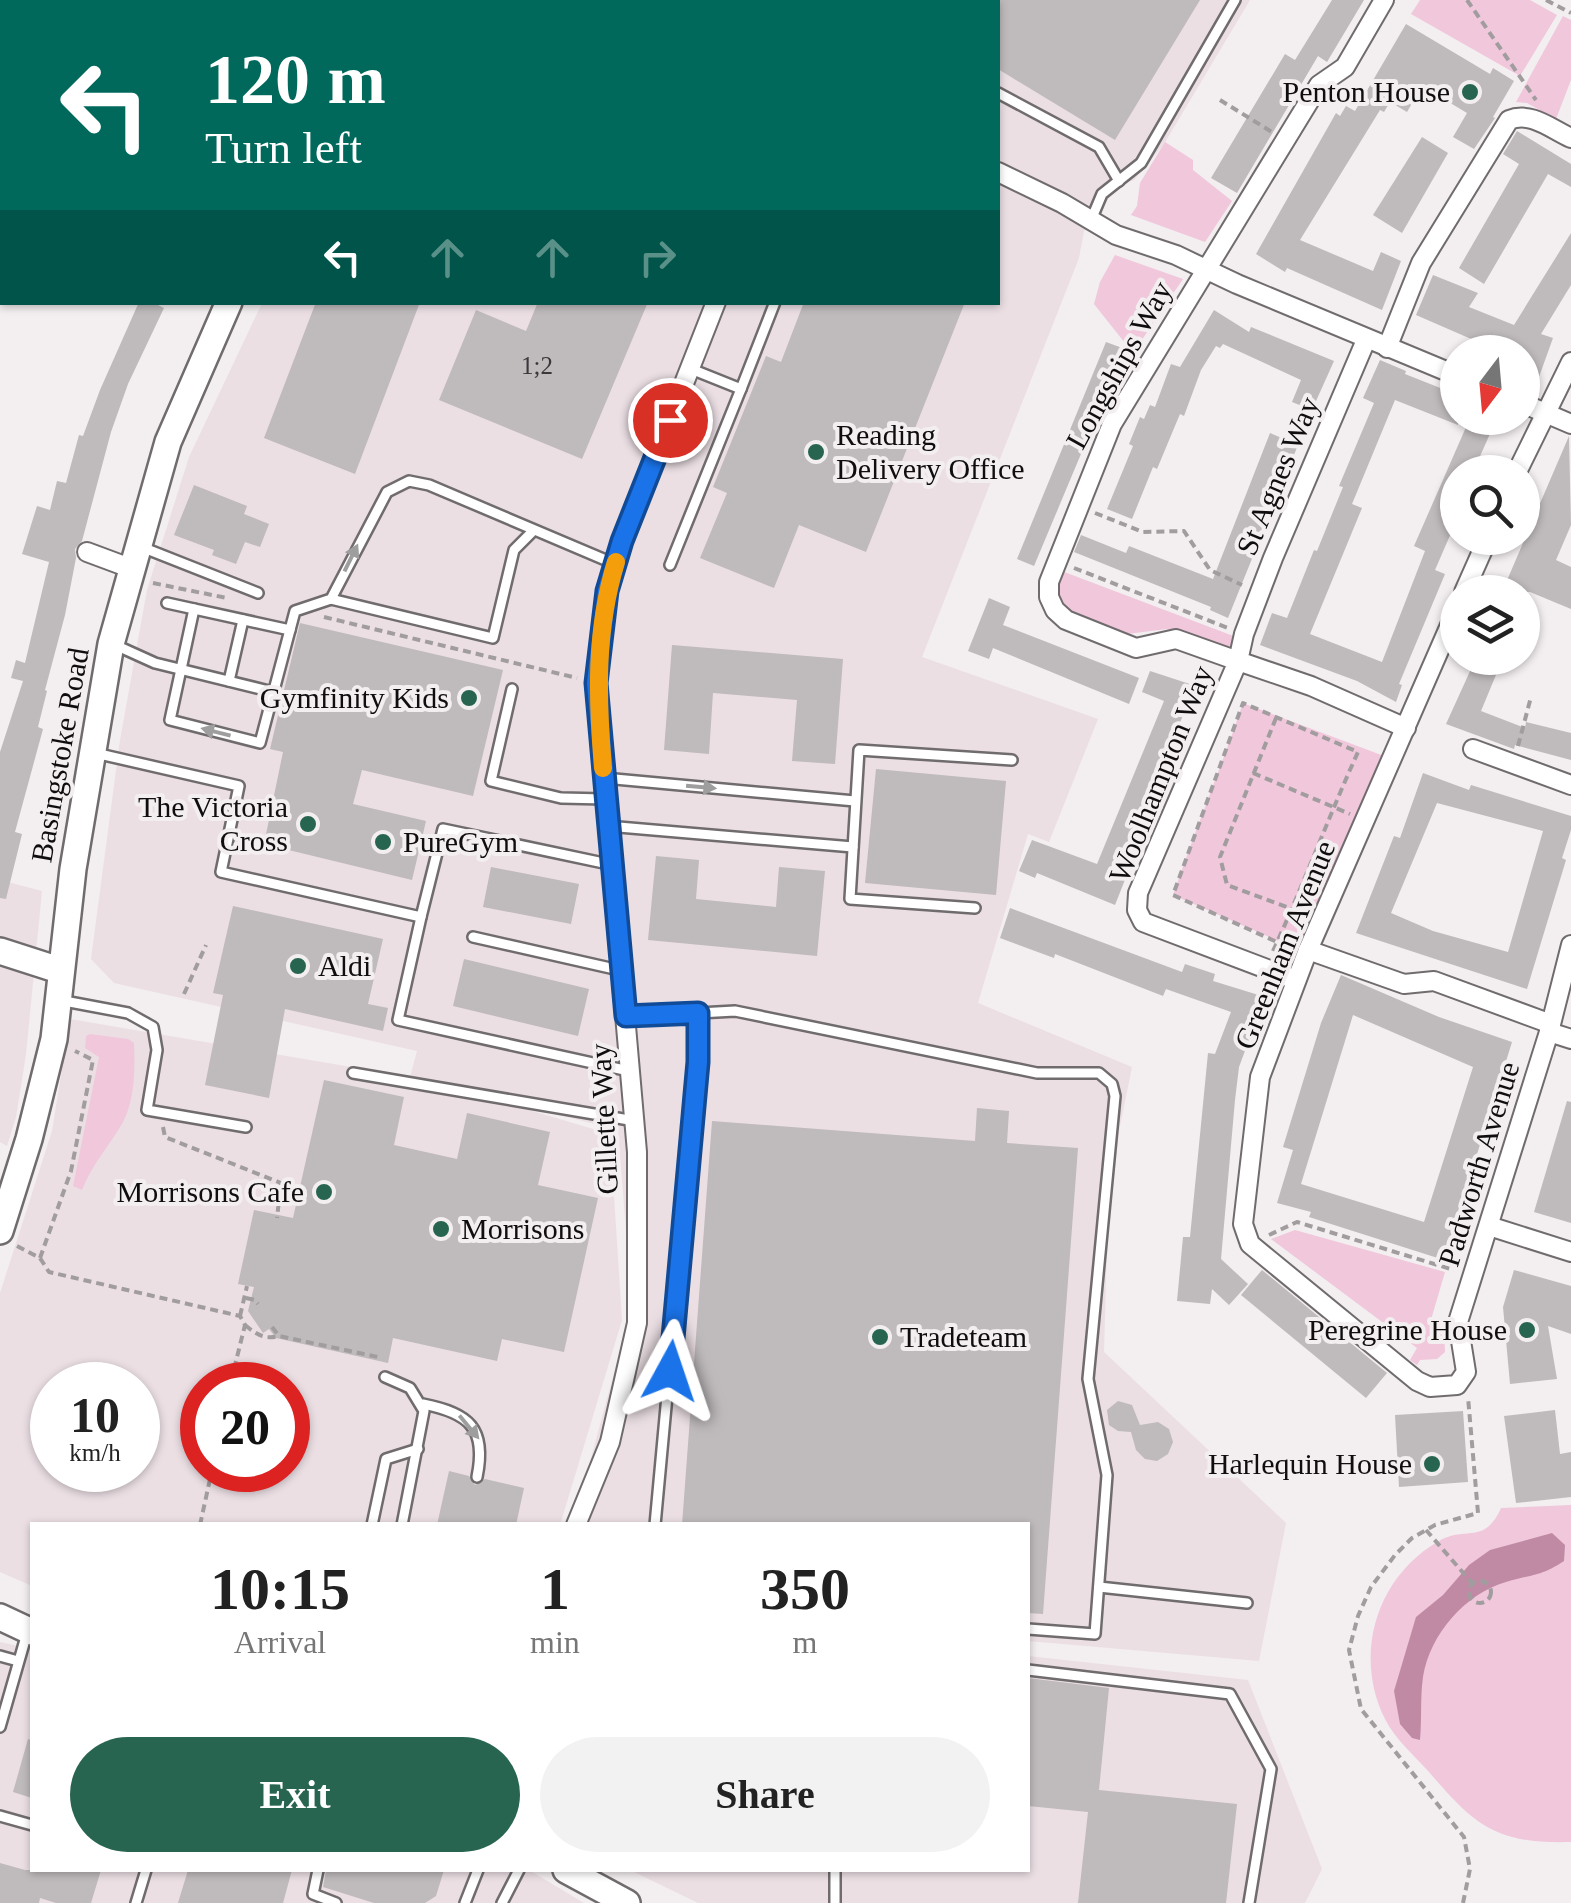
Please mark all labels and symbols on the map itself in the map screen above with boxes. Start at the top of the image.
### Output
place label: Penton House [1283,75,1450,108]
marker: Penton House [1459,81,1481,103]
street label: Longships Way [1059,275,1178,454]
north arrow [1440,335,1540,435]
house number: 1;2 [521,352,553,379]
pin [628,378,713,463]
street label: St Agnes Way [1229,392,1326,560]
place label: Reading Delivery Office [836,418,1025,485]
marker: Reading Delivery Office [805,441,827,463]
one-way arrow [343,544,360,573]
street label: Basingstoke Road [24,645,95,865]
street label: Woolhampton Way [1102,661,1219,887]
place label: Gymfinity Kids [260,681,449,714]
marker: Gymfinity Kids [458,687,480,709]
one-way arrow [200,724,231,739]
one-way arrow [685,779,717,795]
place label: The Victoria Cross [138,790,288,857]
marker: The Victoria Cross [297,813,319,835]
place label: PureGym [403,825,518,858]
marker: PureGym [372,831,394,853]
street label: Greenham Avenue [1228,836,1341,1054]
place label: Aldi [318,949,371,982]
marker: Aldi [287,955,309,977]
street label: Gillette Way [583,1043,624,1195]
street label: Padworth Avenue [1432,1058,1525,1270]
place label: Morrisons Cafe [117,1175,304,1208]
marker: Morrisons Cafe [313,1181,335,1203]
place label: Morrisons [461,1212,584,1245]
marker: Morrisons [430,1218,452,1240]
place label: Peregrine House [1308,1313,1507,1346]
position arrow [618,1319,722,1423]
marker: Peregrine House [1516,1319,1538,1341]
place label: Tradeteam [900,1320,1027,1353]
marker: Tradeteam [869,1326,891,1348]
speed limit sign: 20 [180,1362,310,1492]
one-way arrow [458,1414,480,1439]
place label: Harlequin House [1208,1447,1412,1480]
marker: Harlequin House [1421,1453,1443,1475]

